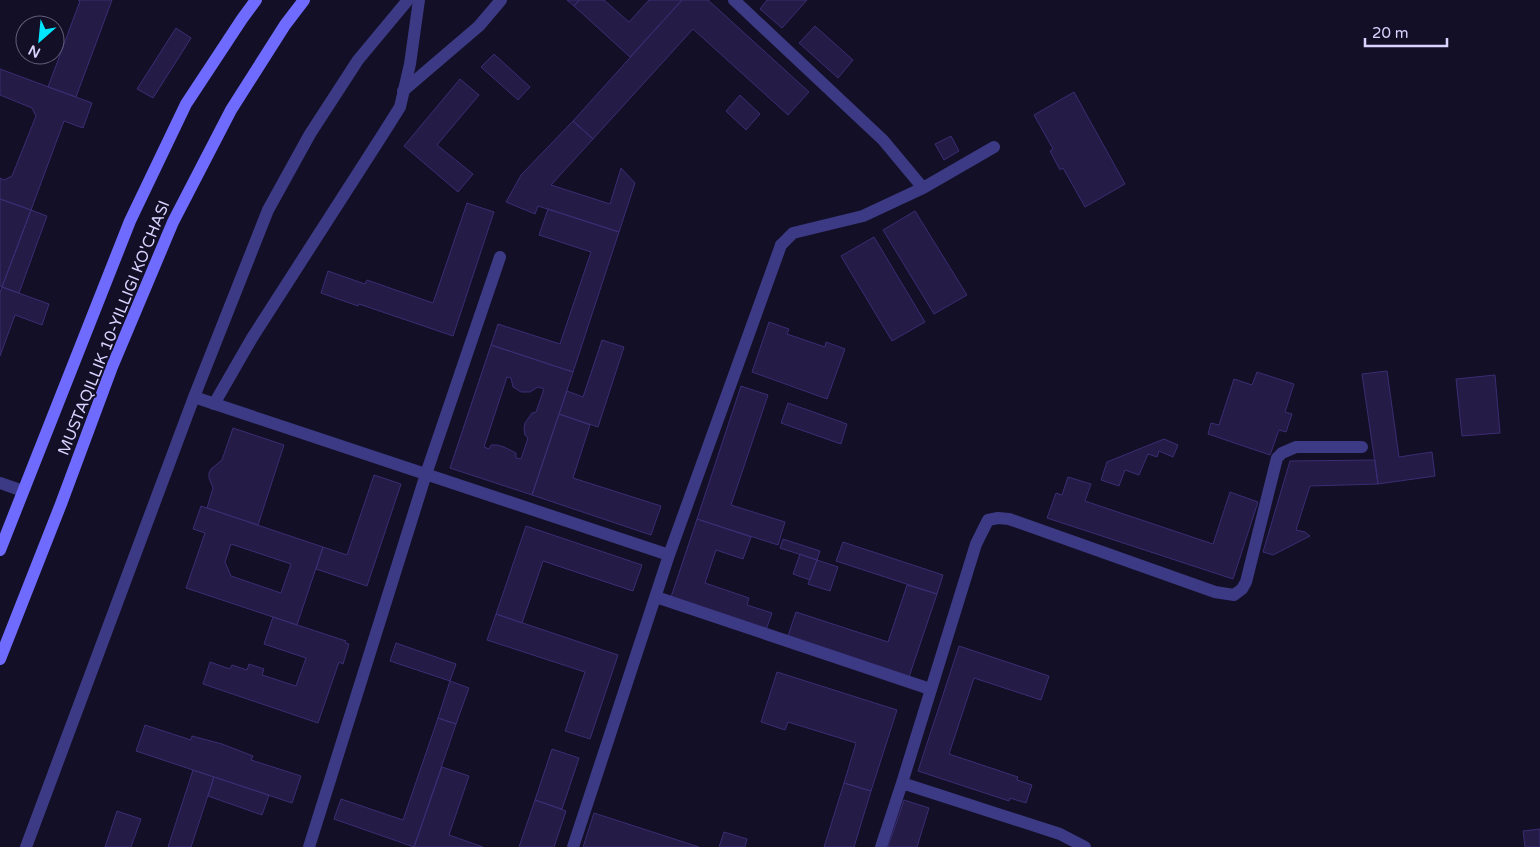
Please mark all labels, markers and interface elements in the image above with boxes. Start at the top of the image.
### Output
north arrow [15,15,65,65]
scale bar [1365,15,1448,47]
text: 20 m [1372,24,1409,42]
text: N [25,41,43,61]
street label: MUSTAQILLIK 10-YILLIGI KO'CHASI [54,198,174,458]

